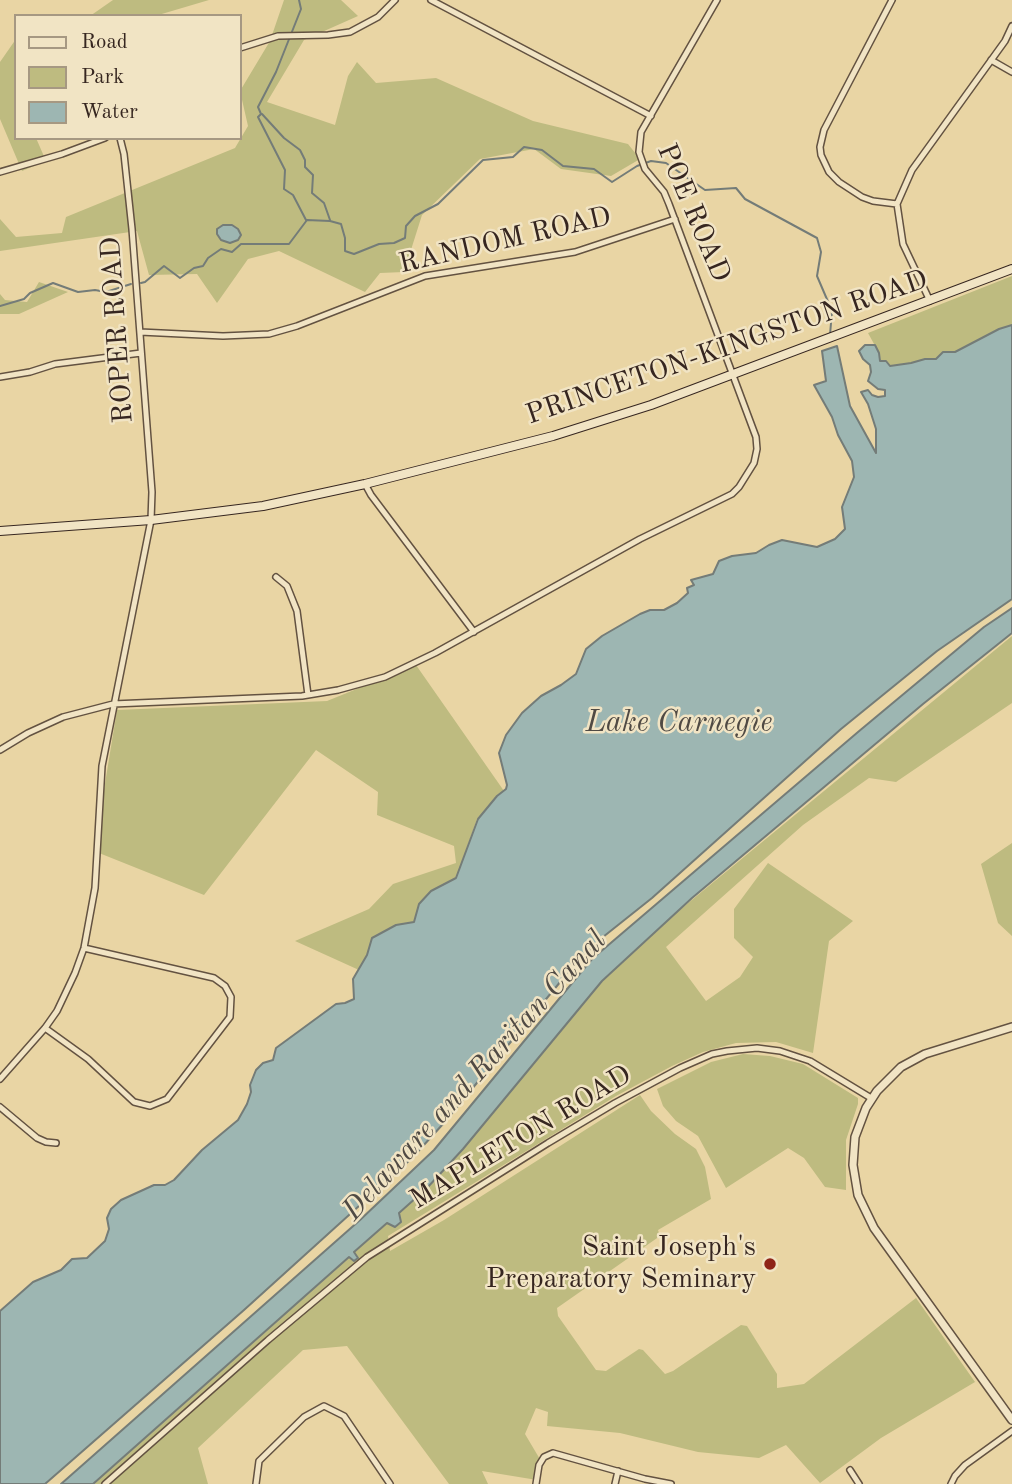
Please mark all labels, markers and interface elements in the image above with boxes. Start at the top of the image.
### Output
legend [14,14,242,140]
text: Road [81,32,128,53]
text: Park [81,67,124,88]
text: Water [81,102,138,123]
street label: POE ROAD [649,139,737,287]
street label: RANDOM ROAD [396,200,614,282]
street label: ROPER ROAD [95,236,141,424]
street label: PRINCETON-KINGSTON ROAD [522,263,932,433]
water label: Lake Carnegie [585,705,773,741]
water label: Delaware and Raritan Canal [335,923,615,1229]
street label: MAPLETON ROAD [404,1059,638,1217]
place label: Saint Joseph's Preparatory Seminary [486,1231,756,1297]
marker: Saint Joseph's Preparatory Seminary [762,1256,778,1272]

